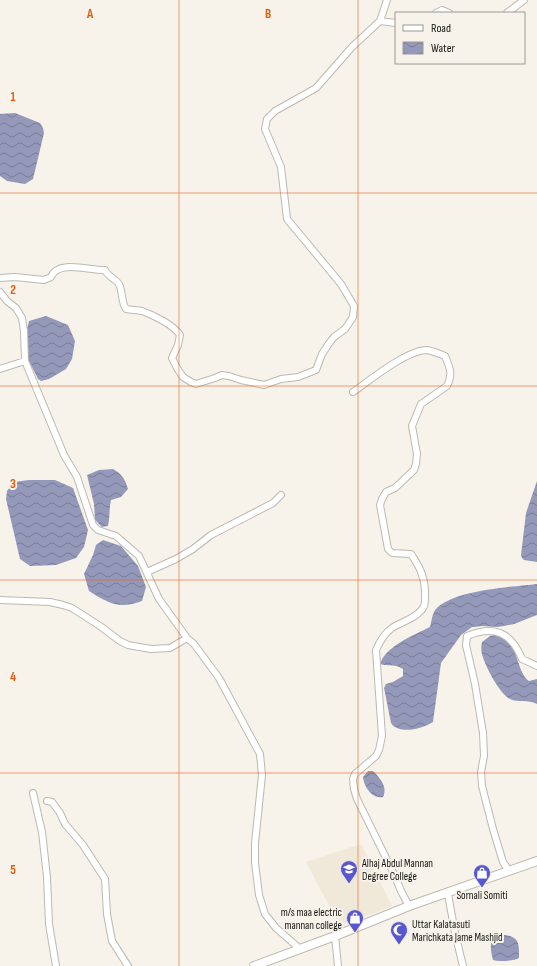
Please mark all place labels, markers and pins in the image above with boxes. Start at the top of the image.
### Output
place label: Alhaj Abdul Mannan Degree College [361,857,433,883]
school or university icon: Alhaj Abdul Mannan Degree College [339,859,359,884]
shop icon: Sornali Somiti [472,863,492,888]
place label: Sornali Somiti [456,889,508,902]
place label: m/s maa electric mannan college [281,906,342,932]
shop icon: m/s maa electric mannan college [345,908,365,933]
place label: Uttar Kalatasuti Marichkata Jame Mashjid [412,918,503,944]
mosque icon: Uttar Kalatasuti Marichkata Jame Mashjid [389,920,409,945]

